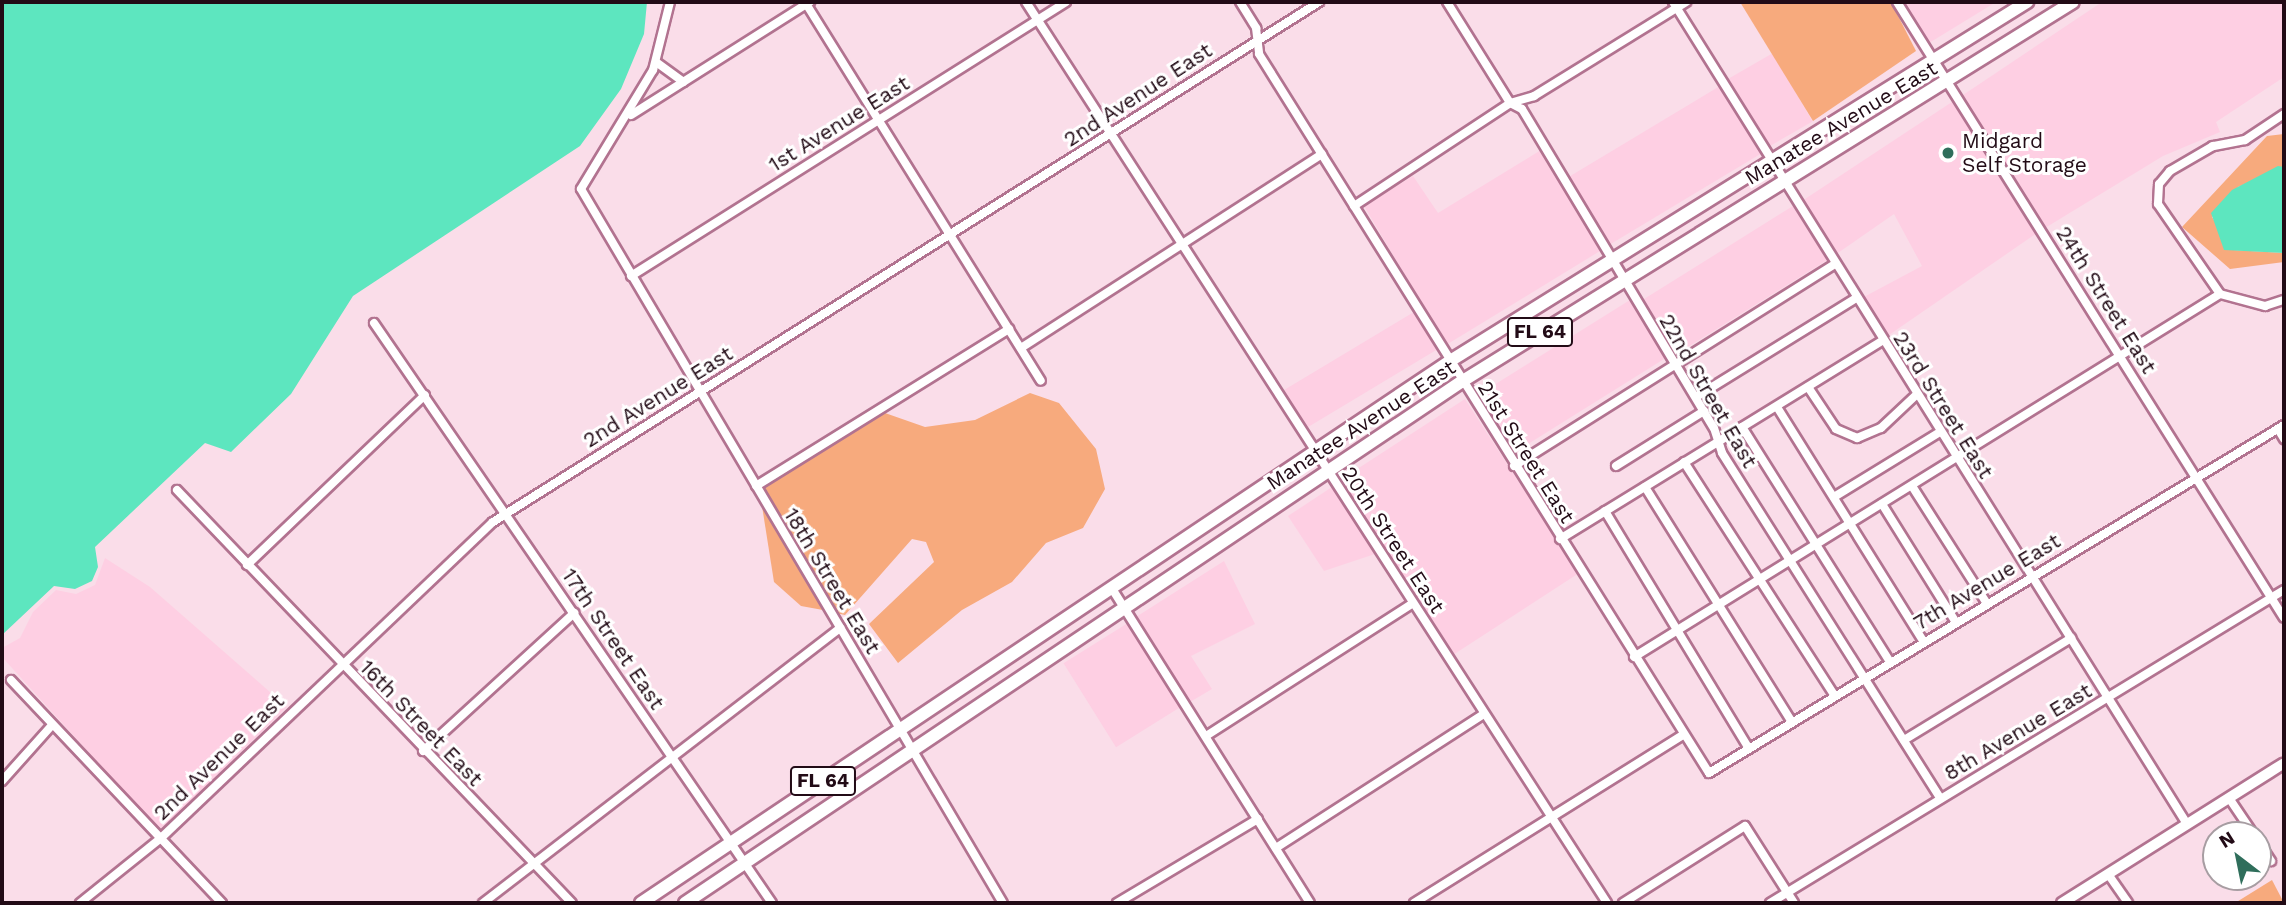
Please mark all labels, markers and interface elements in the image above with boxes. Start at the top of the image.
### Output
street label: 2nd Avenue East [1059,38,1217,152]
street label: Manatee Avenue East [1740,55,1942,191]
street label: 1st Avenue East [764,70,914,178]
place label: Midgard Self Storage [1962,128,2088,178]
marker: Midgard Self Storage [1940,145,1956,161]
street label: 24th Street East [2051,222,2161,378]
street label: 22nd Street East [1654,310,1762,472]
road number: FL 64 [1507,316,1573,348]
street label: 23rd Street East [1888,327,1998,483]
street label: 2nd Avenue East [578,341,738,453]
street label: Manatee Avenue East [1261,354,1461,496]
street label: 21st Street East [1472,376,1580,528]
street label: 20th Street East [1336,462,1450,618]
street label: 18th Street East [779,504,885,658]
street label: 7th Avenue East [1909,528,2065,636]
street label: 17th Street East [557,564,669,714]
street label: 16th Street East [354,655,488,791]
street label: 8th Avenue East [1939,678,2097,786]
street label: 2nd Avenue East [148,688,290,826]
road number: FL 64 [790,766,856,796]
north arrow [2202,821,2272,891]
text: N [2215,826,2239,853]

